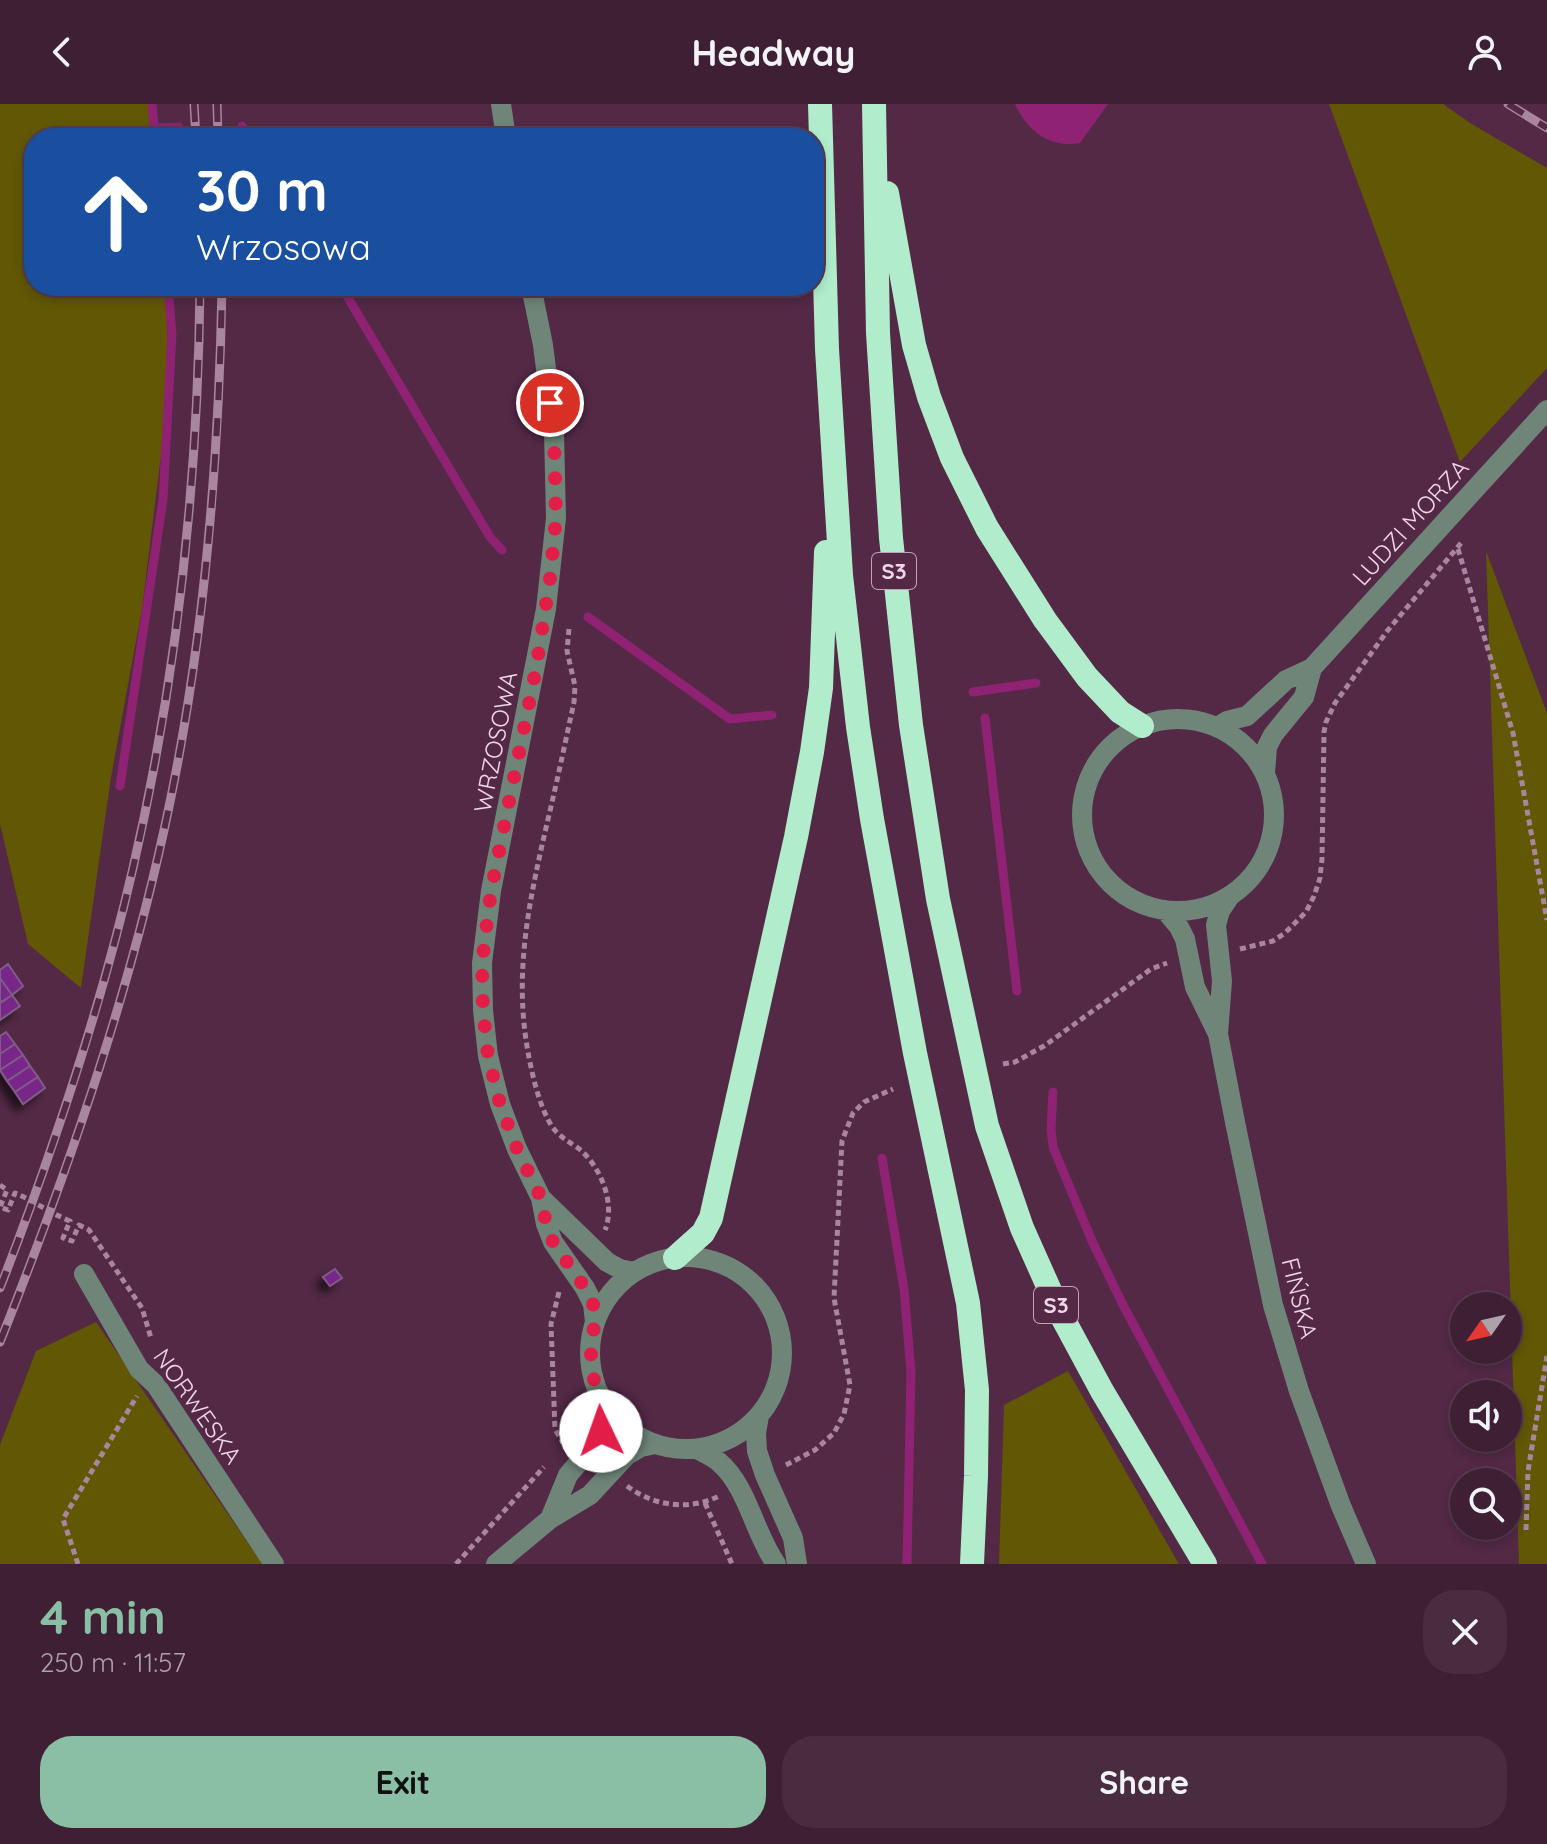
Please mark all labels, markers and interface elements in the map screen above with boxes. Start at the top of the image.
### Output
icon: back [40,30,84,74]
text: Headway [691,30,856,75]
icon: person [1463,30,1507,74]
text: 30 m [196,155,328,225]
icon: ahead [64,160,168,264]
text: Wrzosowa [196,224,371,269]
pin [516,369,584,437]
icon: arrive [528,381,572,425]
street label: LUDZI MORZA [1345,453,1475,591]
road number: S3 [872,553,916,589]
street label: WRZOSOWA [467,669,523,815]
street label: FIŃSKA [1275,1254,1325,1342]
road number: S3 [1034,1287,1078,1323]
north arrow [1450,1292,1522,1364]
map controls [1450,1292,1522,1540]
street label: NORWESKA [147,1343,249,1469]
button: sound [1450,1380,1522,1452]
position arrow [559,1389,643,1473]
button: search [1450,1468,1522,1540]
text: 4 min [40,1586,166,1646]
button: close [1423,1590,1507,1674]
text: 250 m · 11:57 [40,1646,186,1679]
button: Exit [40,1736,766,1828]
button: Share [782,1736,1507,1828]

